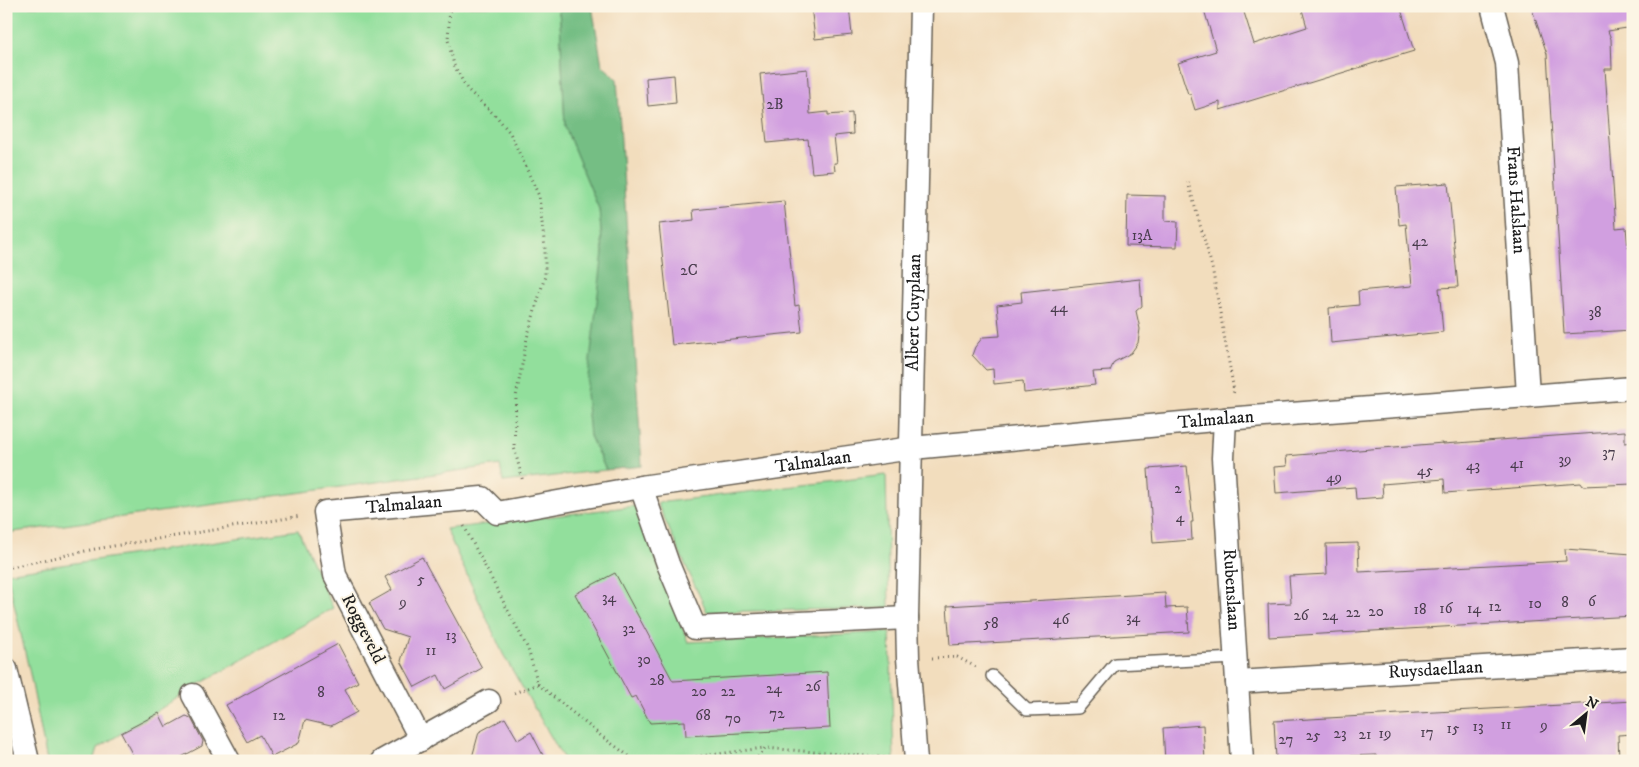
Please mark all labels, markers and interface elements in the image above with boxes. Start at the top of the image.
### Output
house number: 2B [767,95,783,114]
street label: Frans Halslaan [1501,145,1530,255]
house number: 13A [1132,226,1153,245]
house number: 42 [1412,232,1429,251]
street label: Albert Cuyplaan [902,253,926,371]
house number: 2C [680,261,698,280]
house number: 44 [1050,298,1068,317]
house number: 38 [1588,303,1602,322]
street label: Talmalaan [1177,406,1255,434]
house number: 37 [1602,443,1616,462]
street label: Talmalaan [774,446,853,479]
house number: 39 [1558,450,1572,469]
house number: 41 [1510,454,1524,473]
house number: 43 [1466,456,1480,475]
house number: 45 [1417,461,1434,480]
house number: 49 [1326,468,1342,487]
house number: 2 [1174,479,1182,498]
street label: Talmalaan [365,491,443,519]
house number: 4 [1176,508,1185,527]
street label: Rubenslaan [1218,548,1245,632]
house number: 5 [417,570,425,589]
house number: 34 [602,588,616,607]
street label: Roggeveld [336,590,390,668]
house number: 6 [1588,592,1597,611]
house number: 9 [398,593,407,612]
house number: 8 [1561,593,1569,612]
house number: 10 [1528,594,1542,613]
house number: 12 [1489,597,1502,616]
house number: 16 [1439,599,1454,618]
house number: 14 [1467,599,1481,618]
house number: 18 [1413,600,1427,619]
house number: 20 [1368,602,1384,621]
house number: 22 [1346,603,1361,622]
house number: 26 [1293,606,1310,625]
house number: 24 [1322,606,1338,625]
house number: 34 [1126,608,1140,627]
house number: 46 [1053,610,1070,629]
house number: 58 [984,614,998,633]
house number: 32 [623,619,636,638]
house number: 13 [445,626,457,645]
house number: 11 [425,641,437,660]
house number: 30 [637,650,651,669]
street label: Ruysdaellaan [1388,656,1484,684]
house number: 28 [650,671,664,690]
house number: 26 [805,677,822,696]
house number: 24 [766,679,782,698]
house number: 20 [691,682,707,701]
house number: 22 [721,682,736,701]
house number: 8 [317,683,325,702]
north arrow [1562,690,1612,740]
text: N [1582,693,1602,714]
house number: 72 [769,704,785,723]
house number: 12 [273,706,286,725]
house number: 68 [695,706,711,725]
house number: 70 [725,709,741,728]
house number: 11 [1500,715,1512,734]
house number: 9 [1539,716,1548,735]
house number: 13 [1472,717,1484,736]
house number: 15 [1447,719,1460,738]
house number: 17 [1420,723,1434,742]
house number: 23 [1334,724,1346,743]
house number: 19 [1379,724,1391,743]
house number: 21 [1359,725,1371,744]
house number: 25 [1306,726,1321,745]
house number: 27 [1279,730,1294,749]

